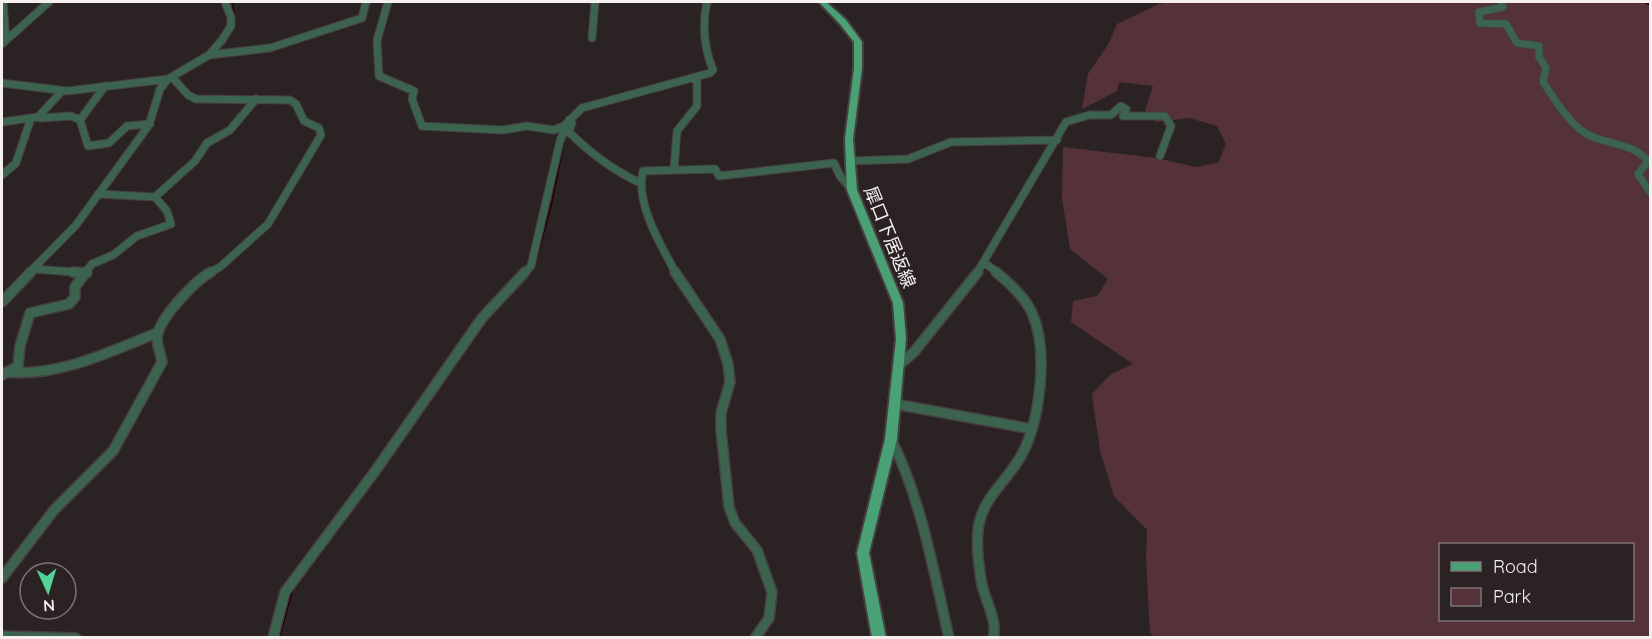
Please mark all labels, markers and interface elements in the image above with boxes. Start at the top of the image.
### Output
street label: 犀口下居返線 [859,183,921,291]
legend [1439,543,1634,621]
text: Road [1493,555,1538,578]
north arrow [18,561,78,621]
text: Park [1493,585,1531,608]
text: N [42,596,56,616]

